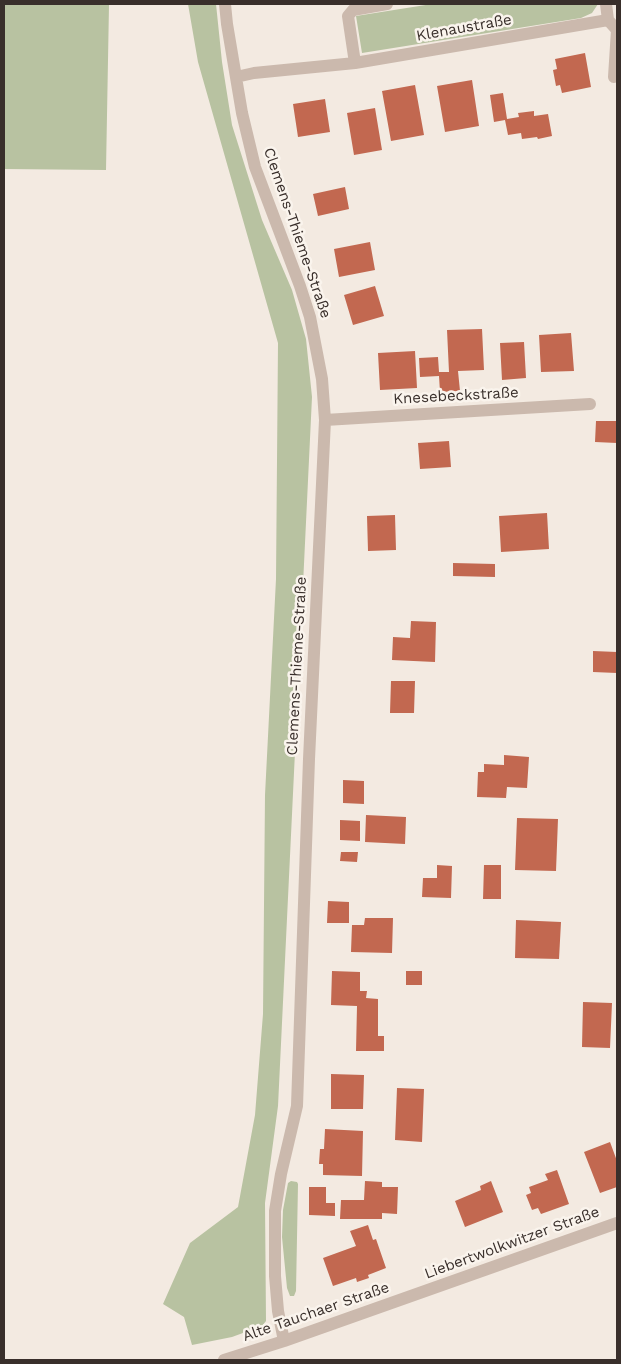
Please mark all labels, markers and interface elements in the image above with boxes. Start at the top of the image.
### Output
street label: Klenaustraße [415,11,513,45]
street label: Clemens-Thieme-Straße [259,145,335,321]
street label: Knesebeckstraße [393,384,519,408]
street label: Clemens-Thieme-Straße [283,576,311,756]
street label: Liebertwolkwitzer Straße [422,1203,602,1283]
street label: Alte Tauchaer Straße [240,1278,392,1346]

